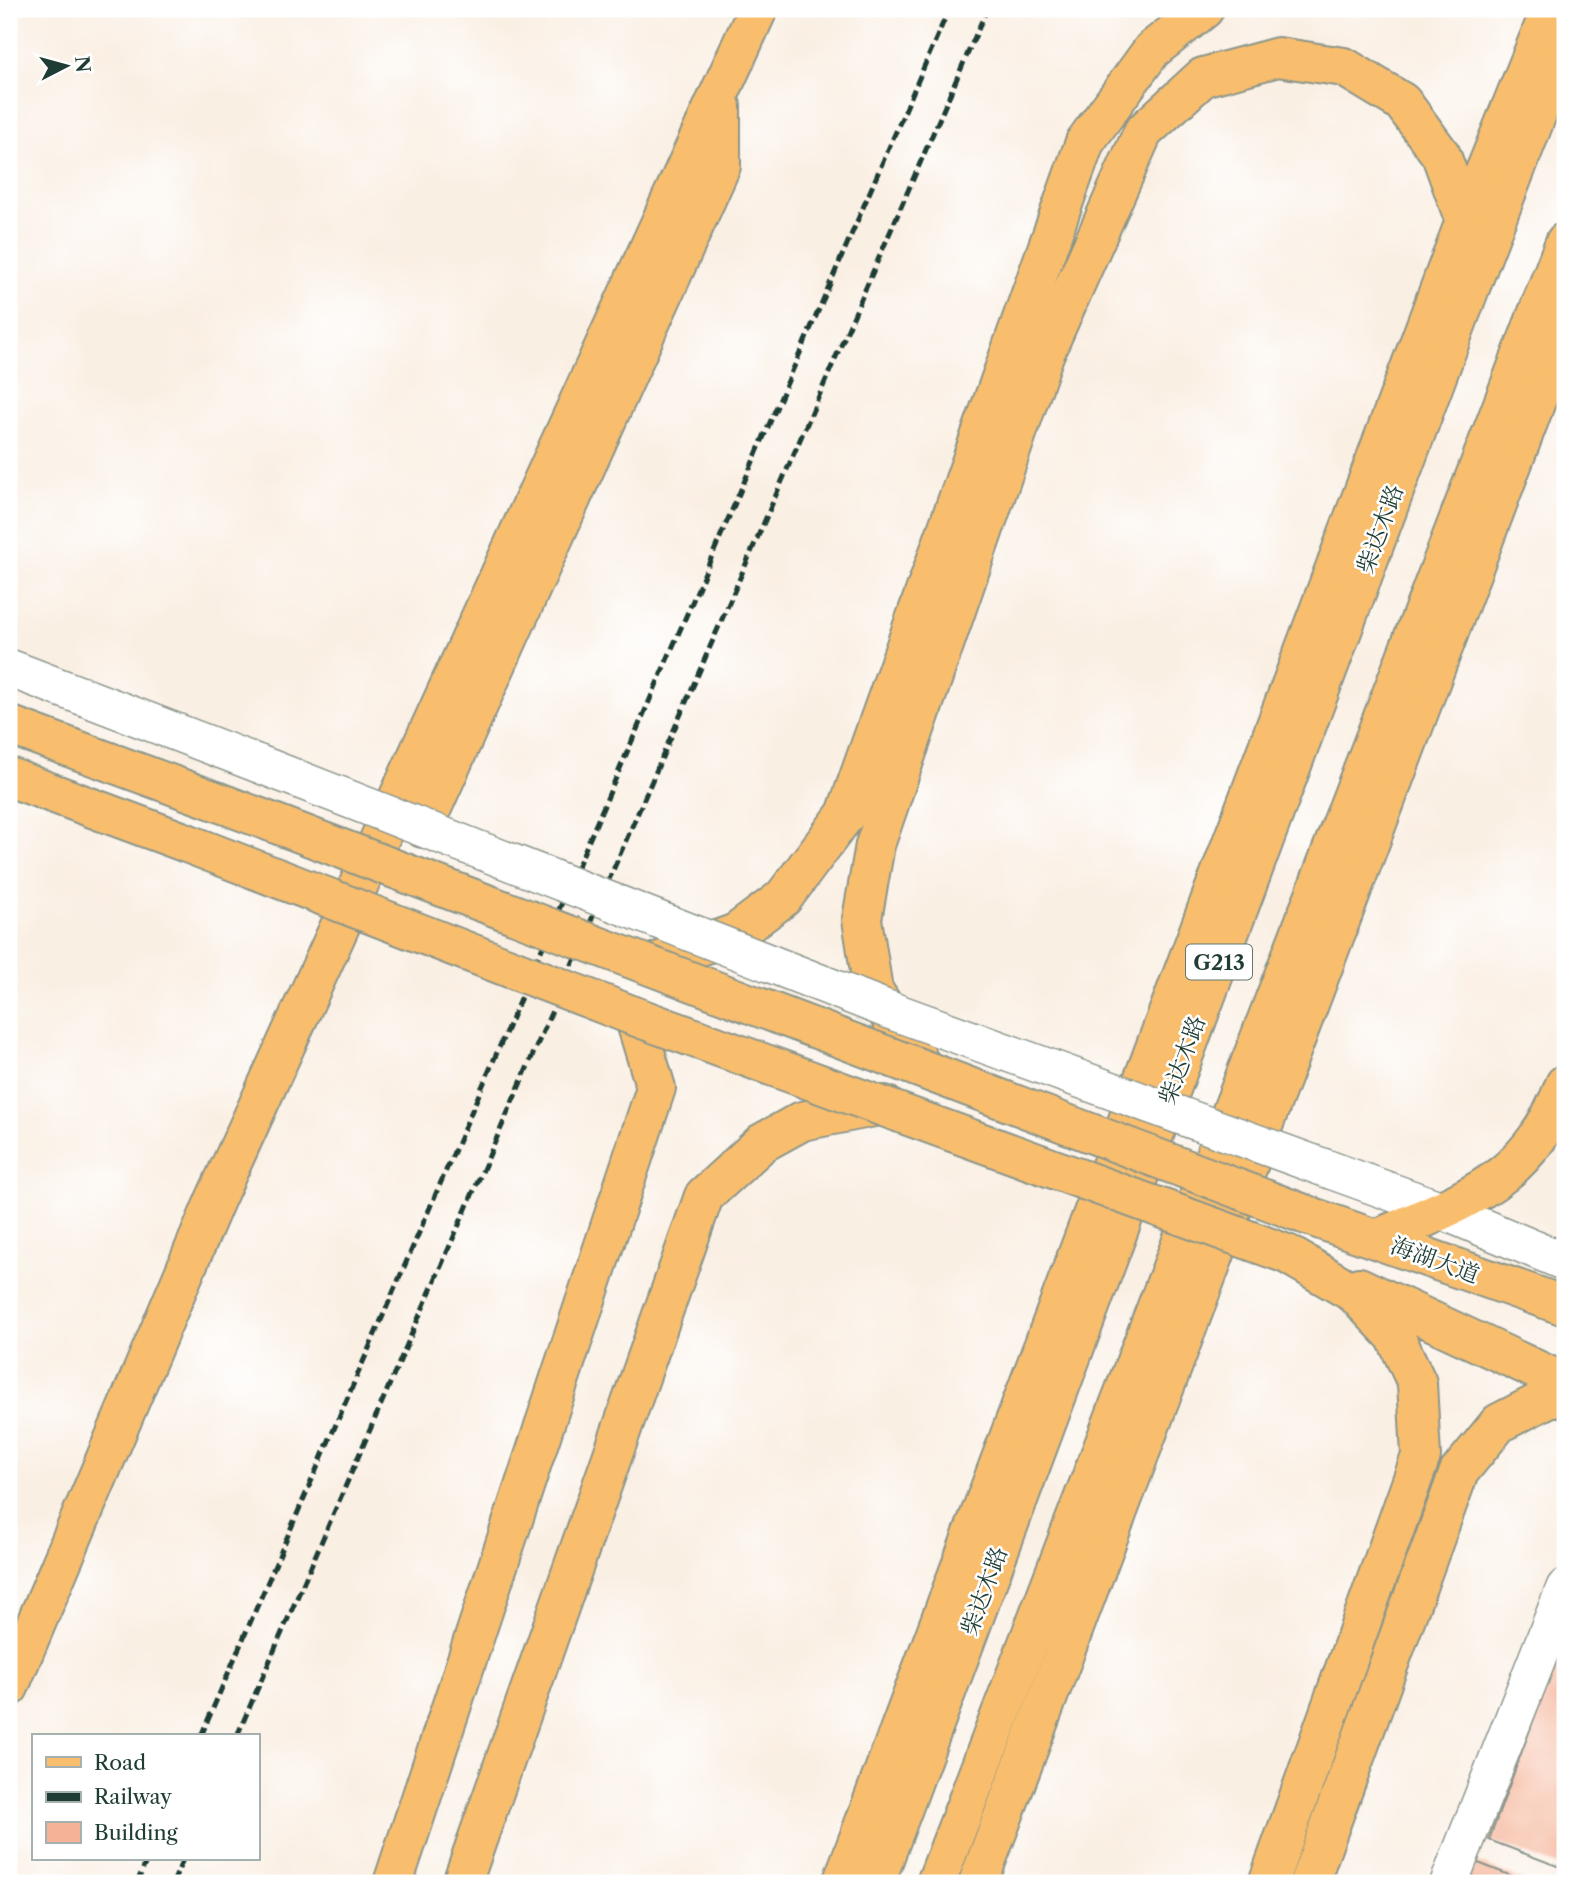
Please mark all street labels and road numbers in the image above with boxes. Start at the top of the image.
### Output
street label: 柴达木路 [1351,481,1409,577]
road number: G213 [1186,944,1252,979]
street label: 柴达木路 [1153,1012,1211,1108]
street label: 海湖大道 [1387,1231,1483,1289]
street label: 柴达木路 [955,1543,1013,1639]

